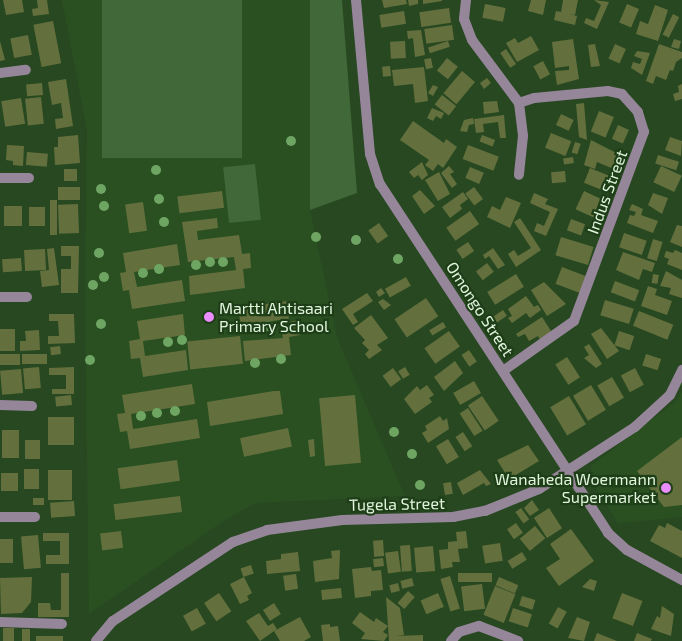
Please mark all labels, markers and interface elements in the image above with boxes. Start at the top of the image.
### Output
street label: Indus Street [583,147,631,237]
street label: Omongo Street [442,258,518,360]
place label: Martti Ahtisaari Primary School [219,298,333,336]
marker: Martti Ahtisaari Primary School [203,311,215,323]
place label: Wanaheda Woermann Supermarket [494,469,656,507]
marker: Wanaheda Woermann Supermarket [660,482,672,494]
street label: Tugela Street [349,494,445,514]

